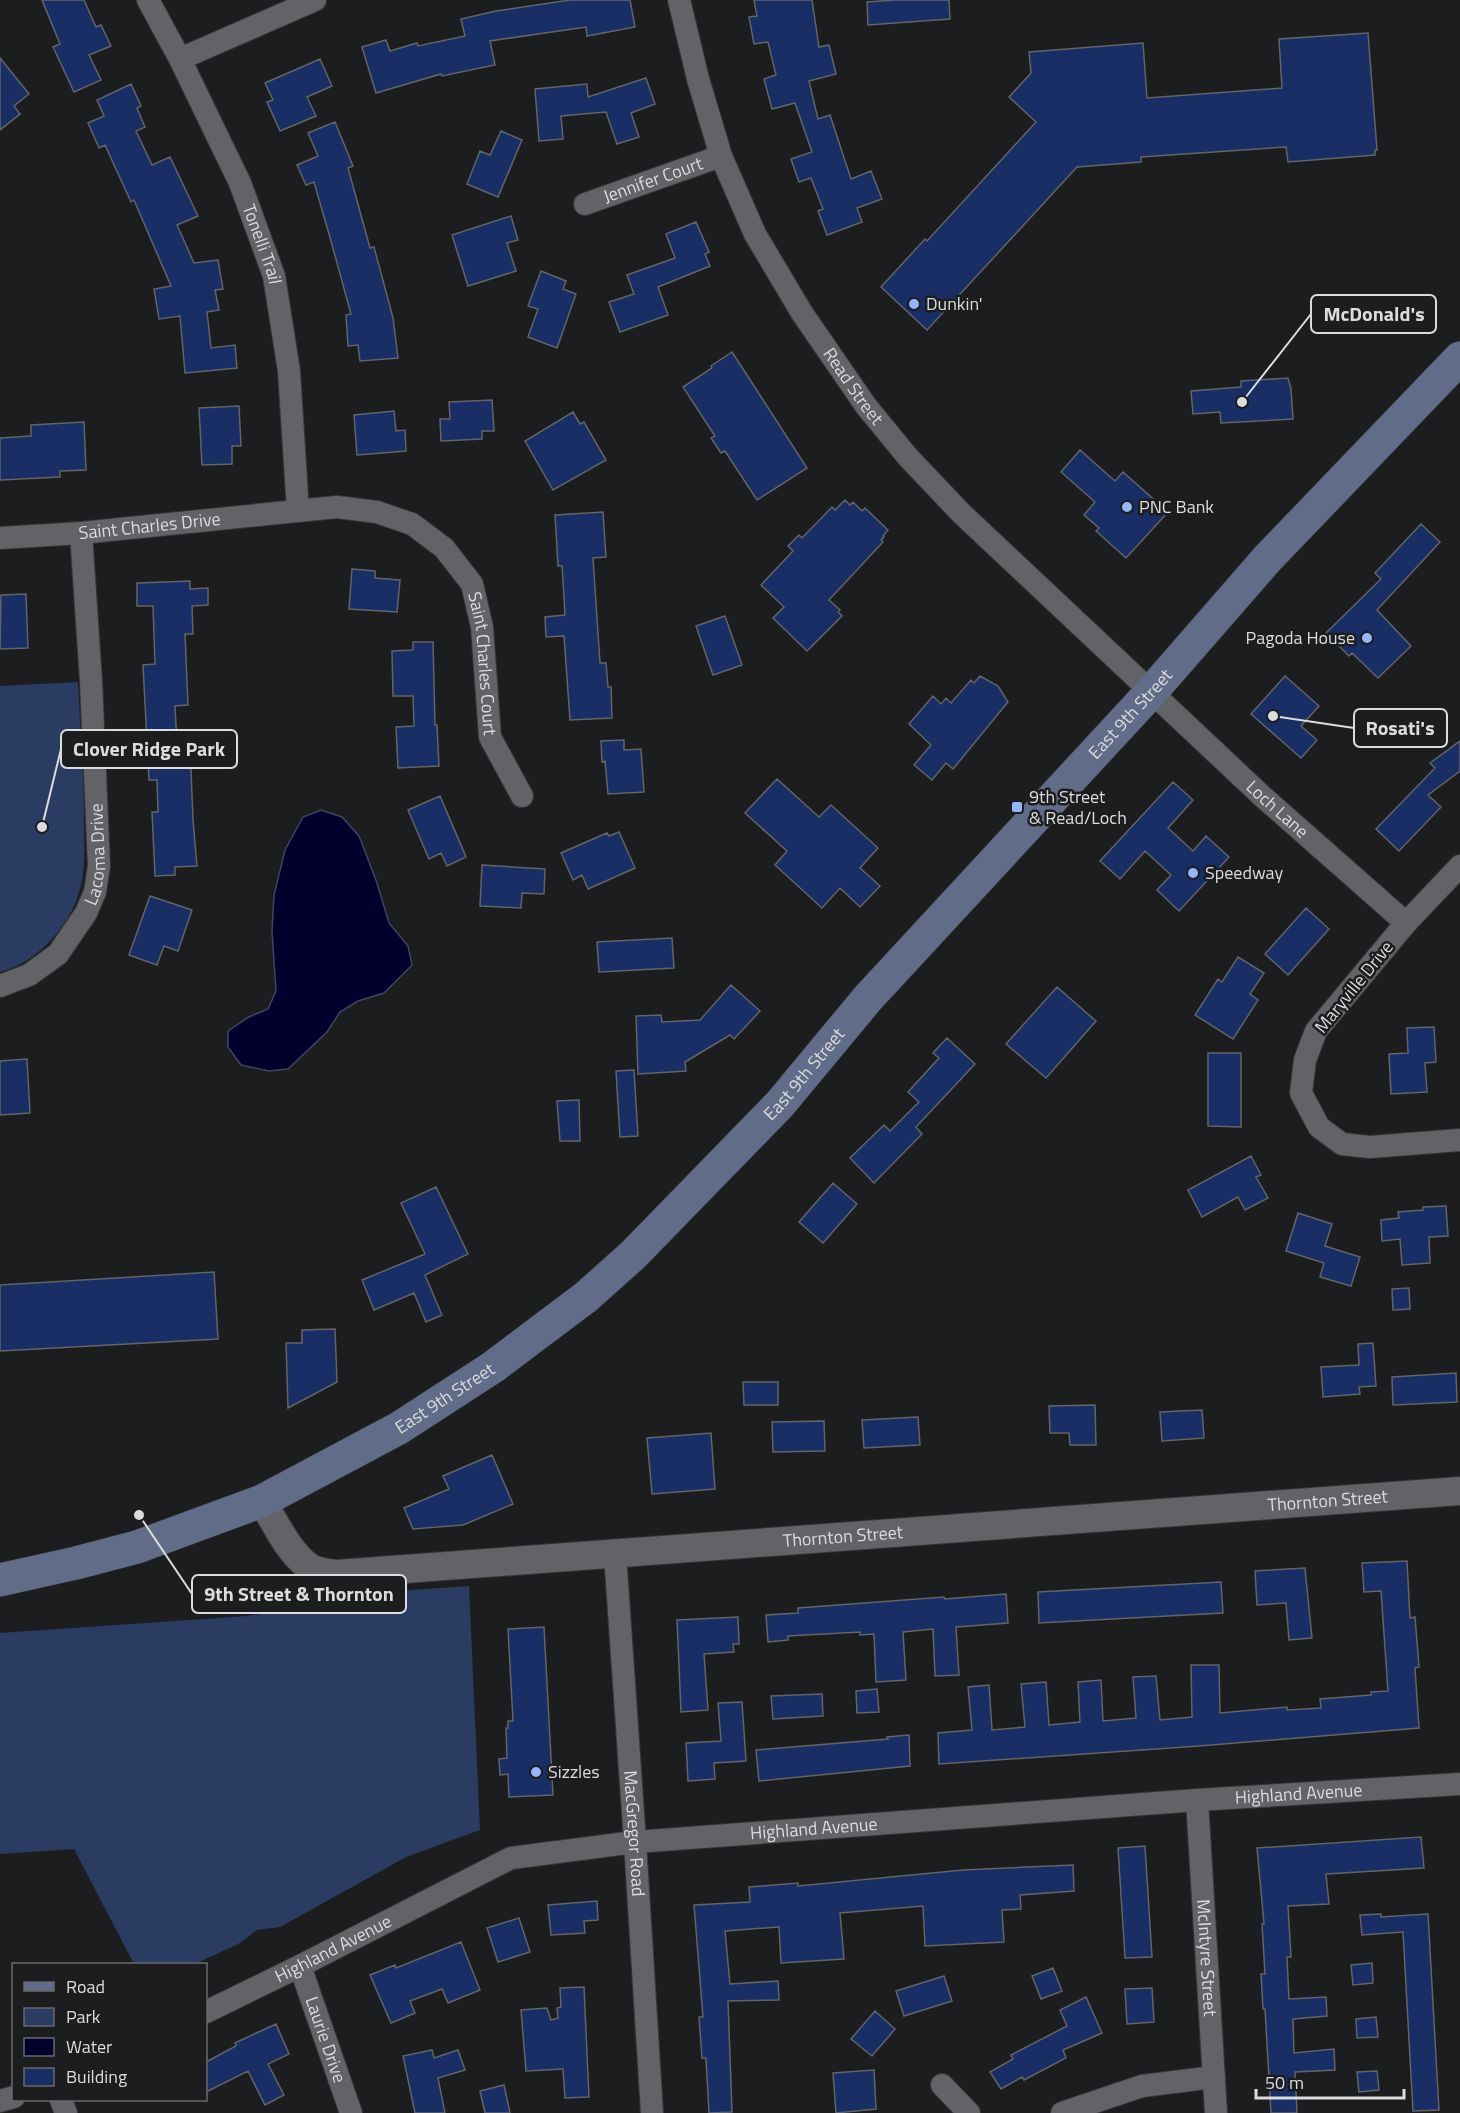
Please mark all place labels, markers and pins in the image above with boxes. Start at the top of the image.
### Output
place label: Dunkin' [926,290,983,317]
callout: McDonald's [1311,295,1436,333]
marker: Dunkin' [907,297,921,311]
place label: PNC Bank [1139,493,1214,520]
marker: PNC Bank [1120,500,1134,514]
place label: Pagoda House [1246,624,1355,651]
marker: Pagoda House [1360,631,1374,645]
callout: Rosati's [1354,709,1447,747]
callout: Clover Ridge Park [61,730,237,768]
place label: 9th Street & Read/Loch [1029,783,1127,831]
marker: 9th Street & Read/Loch [1010,800,1024,814]
place label: Speedway [1205,859,1283,886]
marker: Speedway [1186,866,1200,880]
callout: 9th Street & Thornton [192,1575,406,1613]
place label: Sizzles [548,1758,600,1785]
marker: Sizzles [529,1765,543,1779]

